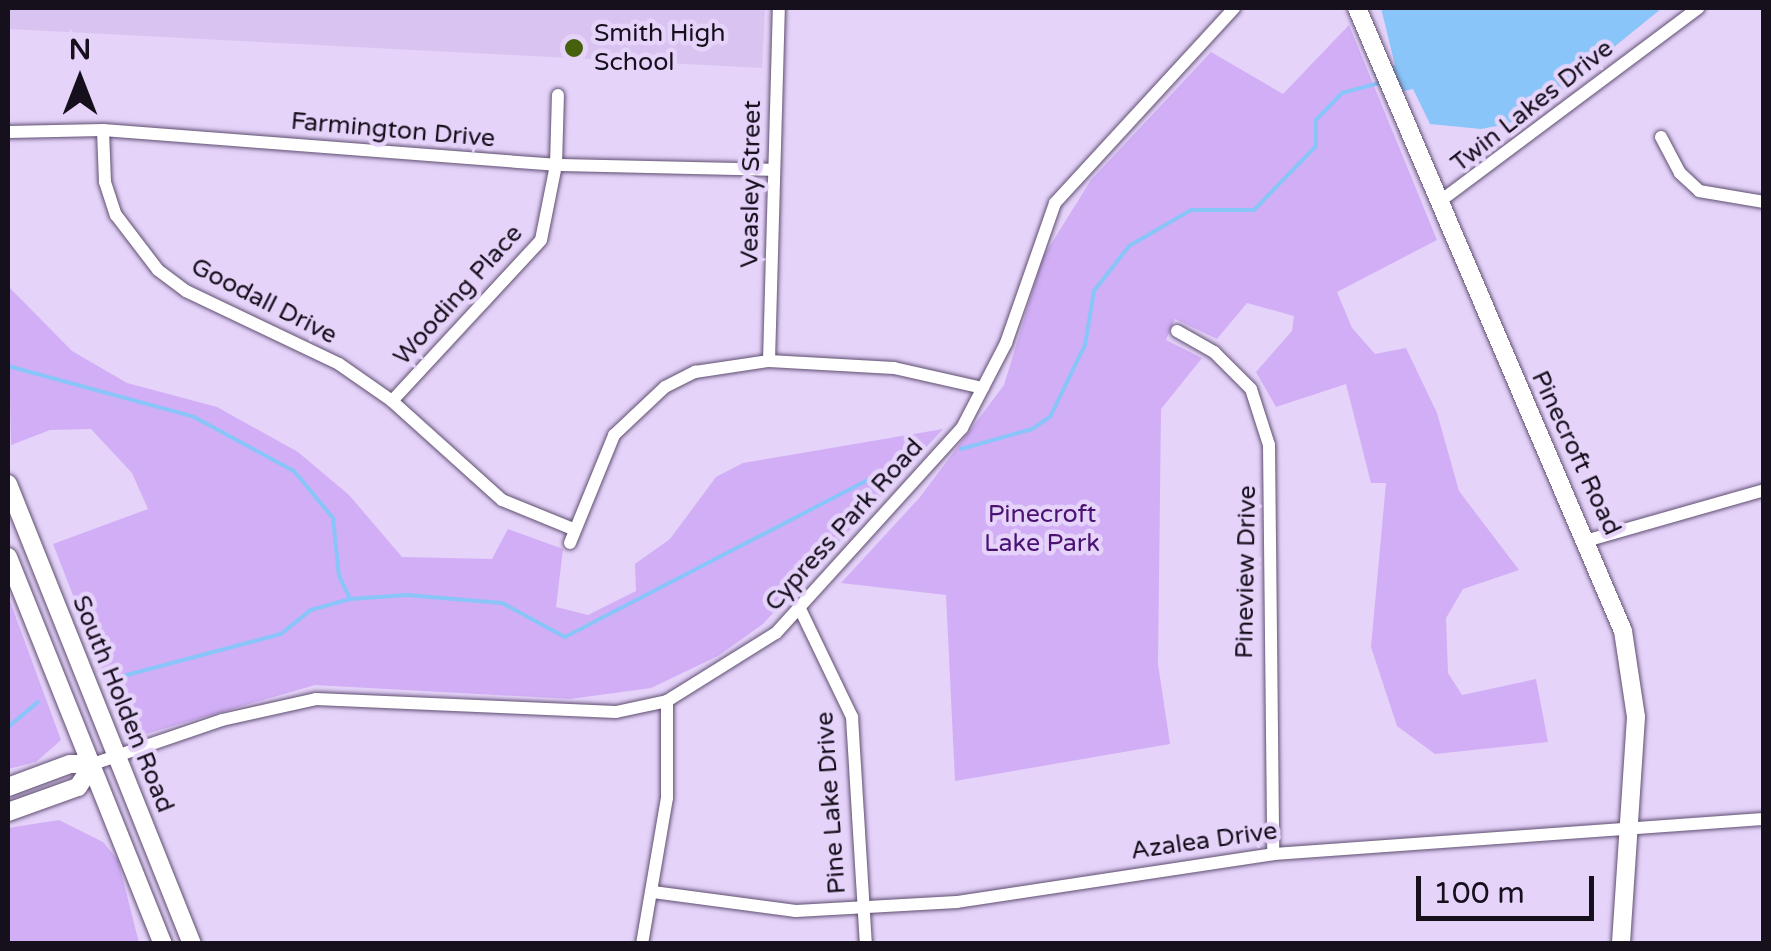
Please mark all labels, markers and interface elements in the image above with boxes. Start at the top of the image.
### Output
place label: Smith High School [594,19,725,78]
north arrow [30,30,130,130]
text: N [69,33,91,67]
street label: Twin Lakes Drive [1445,33,1619,179]
marker: Smith High School [563,37,585,59]
street label: Veasley Street [735,100,767,268]
street label: Farmington Drive [290,106,496,154]
street label: Wooding Place [387,219,529,371]
street label: Goodall Drive [186,251,342,351]
street label: Pinecroft Road [1525,366,1627,540]
street label: Cypress Park Road [759,433,929,617]
street label: Pineview Drive [1229,485,1263,659]
park label: Pinecroft Lake Park [984,500,1100,559]
street label: South Holden Road [66,591,180,817]
street label: Pine Lake Drive [810,711,852,895]
street label: Azalea Drive [1129,816,1279,866]
scale bar [1421,856,1598,918]
text: 100 m [1433,875,1525,912]

